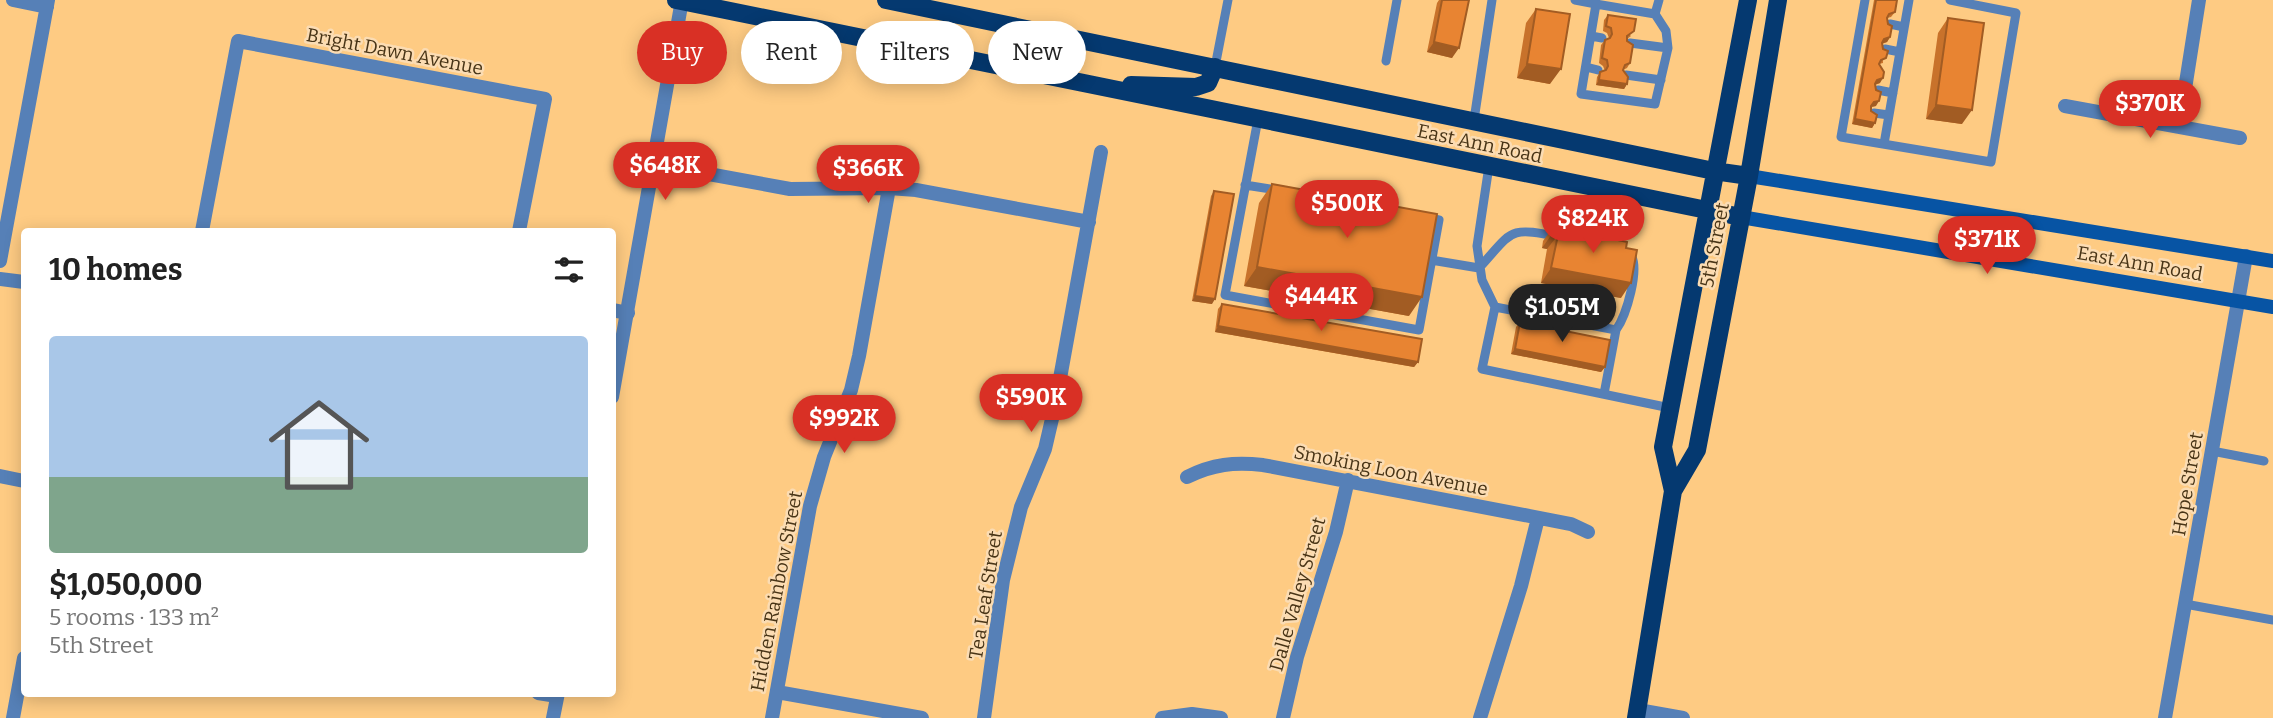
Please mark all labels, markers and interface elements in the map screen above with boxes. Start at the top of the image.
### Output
chip: Buy [637,21,727,84]
chip: Rent [741,21,842,84]
chip: Filters [856,21,974,84]
chip: New [988,21,1086,84]
street label: Bright Dawn Avenue [305,23,485,80]
pin: $370K [2101,80,2199,140]
text: $370K [2115,89,2185,117]
street label: East Ann Road [1415,119,1545,168]
pin: $648K [616,142,714,202]
pin: $366K [819,146,917,205]
text: $648K [629,151,701,179]
text: $366K [833,154,903,182]
pin: $500K [1298,180,1396,240]
text: $500K [1311,189,1383,217]
pin: $824K [1544,196,1642,255]
street label: 5th Street [1695,201,1734,290]
text: $824K [1557,204,1629,232]
pin: $371K [1938,216,2036,276]
text: $371K [1954,225,2020,253]
street label: East Ann Road [2075,241,2205,286]
icon: filters [550,251,588,289]
text: 10 homes [49,252,183,288]
pin: $444K [1272,274,1370,333]
text: $444K [1285,282,1357,310]
pin: $1.05M [1505,284,1619,344]
text: $1.05M [1524,293,1600,321]
pin: $590K [982,374,1080,434]
icon: home [256,382,382,508]
text: $590K [995,383,1067,411]
pin: $992K [795,396,893,455]
text: $992K [809,404,879,432]
street label: Hope Street [2167,430,2208,538]
street label: Smoking Loon Avenue [1292,440,1490,501]
street label: Hidden Rainbow Street [746,489,807,693]
street label: Dalle Valley Street [1264,514,1331,674]
street label: Tea Leaf Street [964,529,1007,661]
text: $1,050,000 [49,567,203,603]
text: 5 rooms · 133 m² [49,603,219,631]
text: 5th Street [49,631,153,659]

